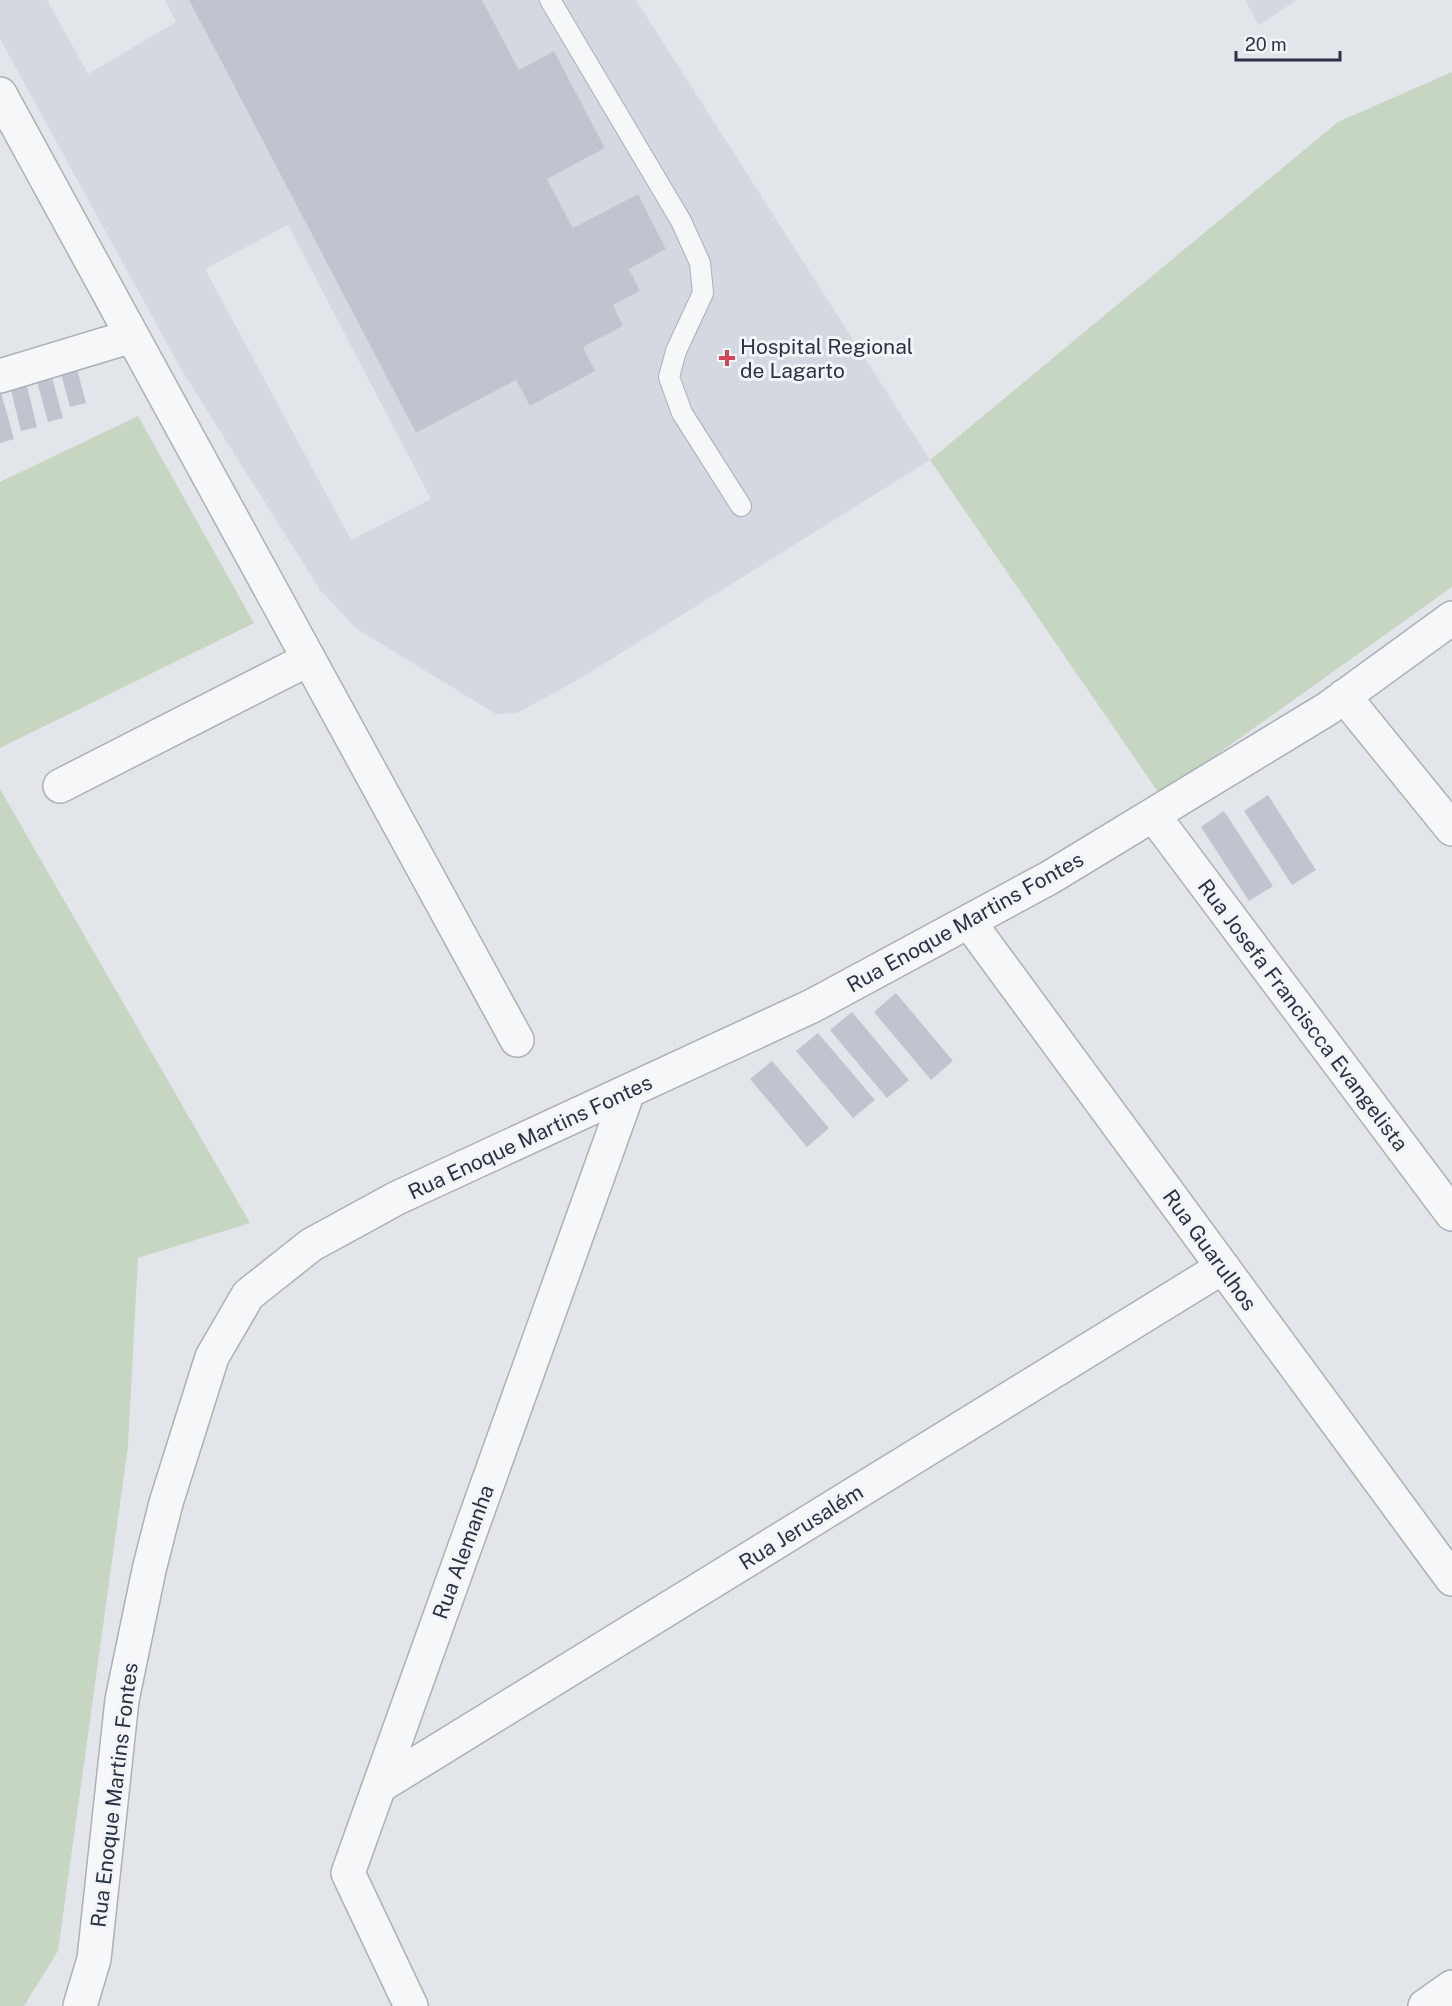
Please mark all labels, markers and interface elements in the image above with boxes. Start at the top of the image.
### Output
scale bar [1236,24,1340,62]
text: 20 m [1245,34,1287,55]
place label: Hospital Regional de Lagarto [740,334,913,383]
marker: Hospital Regional de Lagarto [718,349,736,367]
street label: Rua Enoque Martins Fontes [842,846,1088,998]
street label: Rua Josefa Franciscca Evangelista [1193,874,1413,1156]
street label: Rua Enoque Martins Fontes [404,1069,656,1205]
street label: Rua Guarulhos [1158,1185,1262,1315]
street label: Rua Jerusalém [734,1479,868,1575]
street label: Rua Alemanha [427,1481,499,1623]
street label: Rua Enoque Martins Fontes [85,1661,143,1929]

